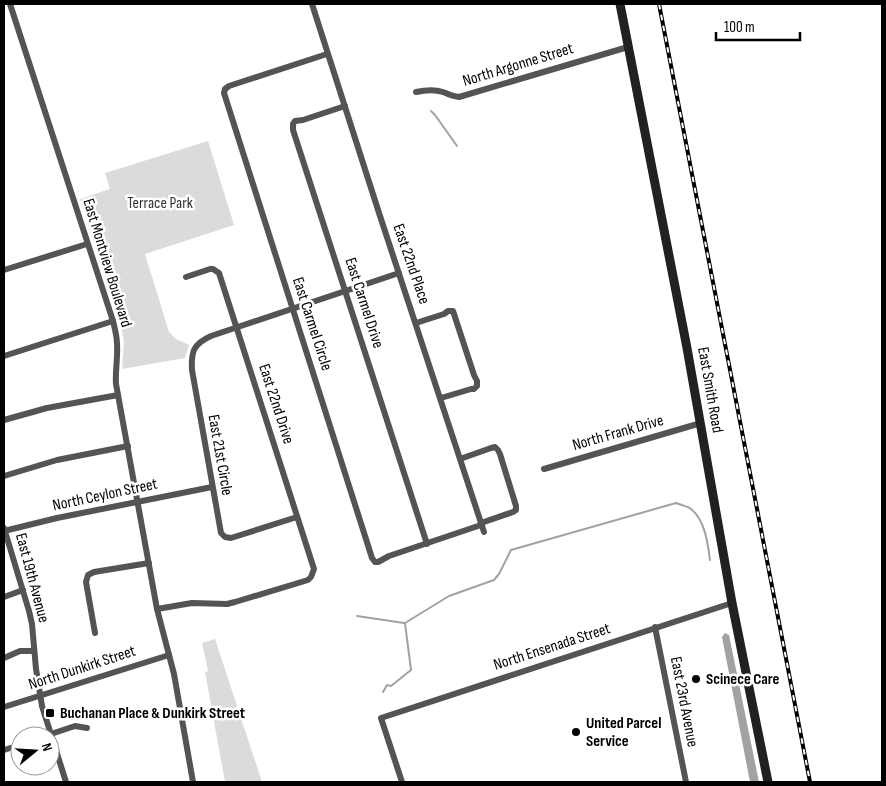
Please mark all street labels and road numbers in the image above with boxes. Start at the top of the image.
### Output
street label: North Argonne Street [460,39,576,91]
street label: East Montview Boulevard [78,196,136,330]
street label: East 22nd Place [388,221,434,307]
street label: East Carmel Drive [340,255,388,351]
street label: East Carmel Circle [288,275,336,373]
street label: East Smith Road [693,346,727,434]
street label: East 22nd Drive [254,362,298,446]
street label: North Frank Drive [570,411,666,455]
street label: East 21st Circle [204,413,236,497]
street label: North Ceylon Street [51,475,159,515]
street label: East 19th Avenue [11,531,53,625]
street label: North Ensenada Street [491,619,613,675]
street label: North Dunkirk Street [26,642,138,694]
street label: East 23rd Avenue [666,655,702,749]

